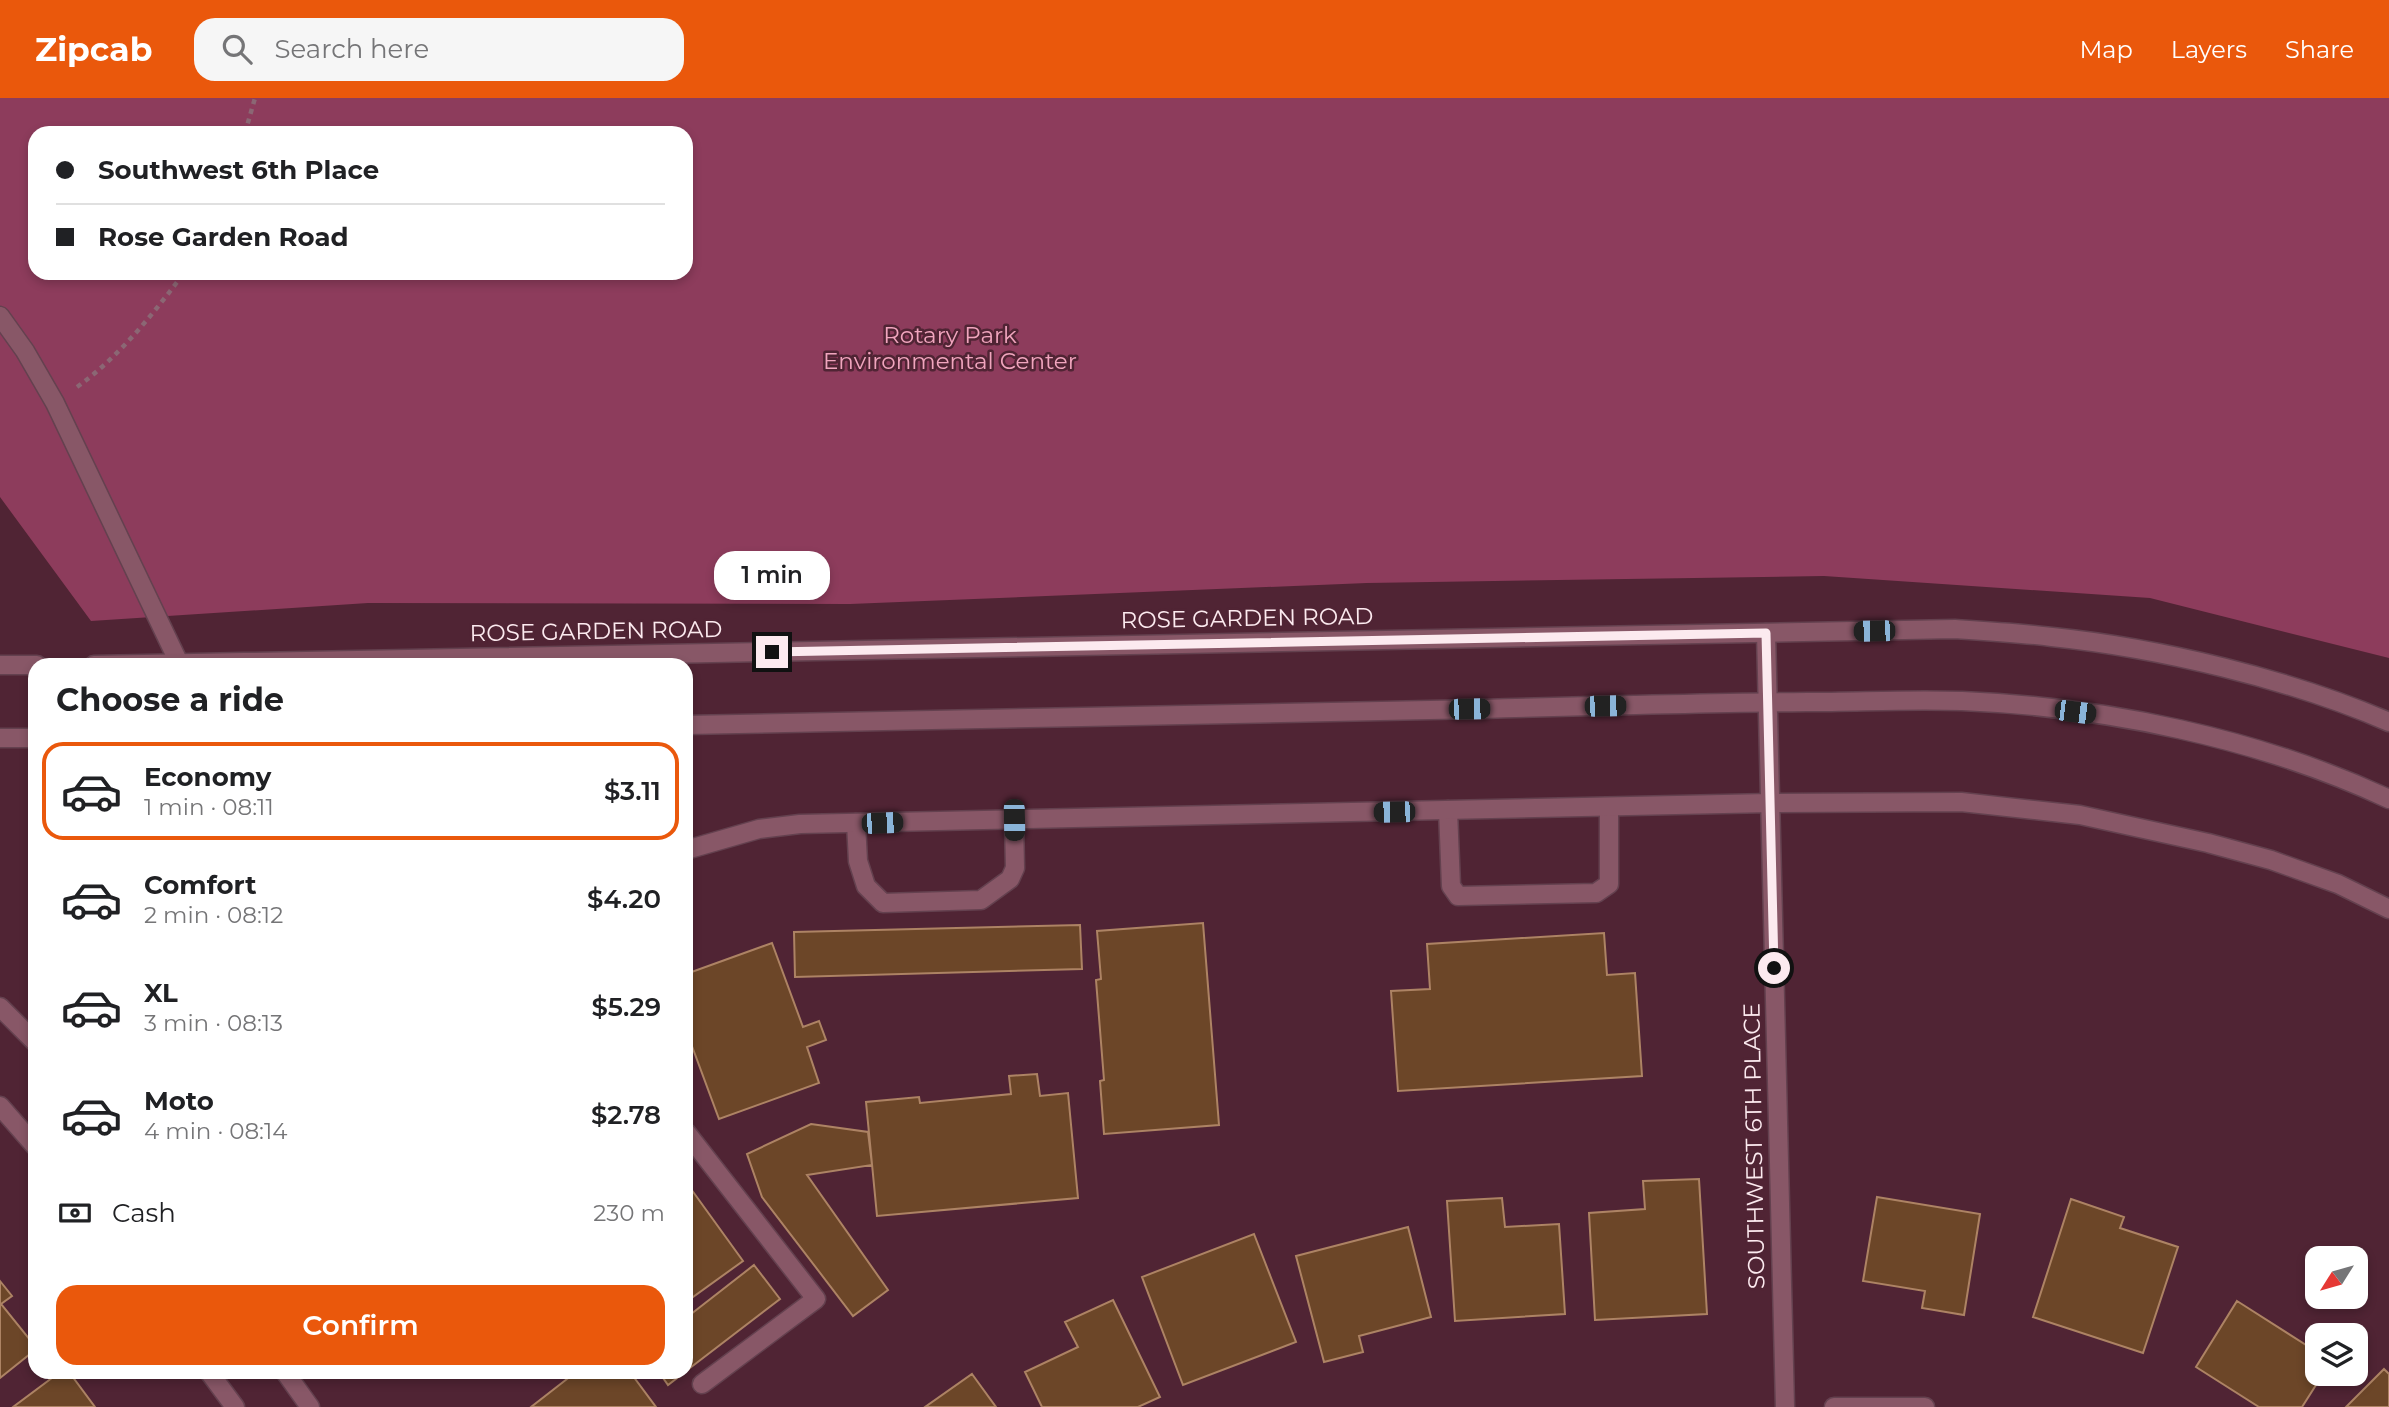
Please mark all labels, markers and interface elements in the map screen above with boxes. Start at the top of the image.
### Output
search box [194,18,684,81]
text: Zipcab [35,29,152,69]
icon: search [218,30,256,68]
text: Search here [274,33,429,65]
text: Map [2079,35,2133,64]
text: Layers [2171,35,2247,64]
text: Share [2285,35,2354,64]
text: Southwest 6th Place [98,154,379,186]
text: Rose Garden Road [98,221,349,253]
park label: Rotary Park Environmental Center [823,321,1077,375]
callout: 1 min [714,550,830,600]
text: 1 min [741,561,803,589]
street label: ROSE GARDEN ROAD [1120,602,1374,634]
street label: ROSE GARDEN ROAD [469,615,723,647]
car [1853,620,1896,642]
route end [756,636,788,668]
text: Choose a ride [56,680,284,719]
car [1584,695,1627,717]
car [1448,698,1491,720]
car [2053,699,2098,725]
icon: car [60,760,123,823]
text: Economy [144,761,271,793]
text: $3.11 [604,775,661,807]
text: 1 min · 08:11 [144,793,274,821]
car [1004,799,1025,841]
car [1373,801,1416,823]
car [861,812,904,834]
icon: car [60,868,123,931]
text: Comfort [144,869,256,901]
text: $4.20 [587,883,661,915]
text: 2 min · 08:12 [144,901,283,929]
route start [1758,952,1790,984]
icon: car [60,976,123,1039]
text: XL [144,977,178,1009]
text: $5.29 [591,991,661,1023]
street label: SOUTHWEST 6TH PLACE [1738,1003,1770,1289]
text: 3 min · 08:13 [144,1009,283,1037]
icon: car [60,1084,123,1147]
text: Moto [144,1085,214,1117]
text: $2.78 [591,1099,661,1131]
text: 4 min · 08:14 [144,1117,288,1145]
icon: cash [56,1194,94,1232]
text: Cash [112,1197,176,1229]
text: 230 m [593,1199,665,1227]
north arrow [2305,1246,2368,1309]
map controls [2305,1246,2368,1386]
button: Confirm [56,1285,665,1365]
button: layers [2305,1323,2368,1386]

